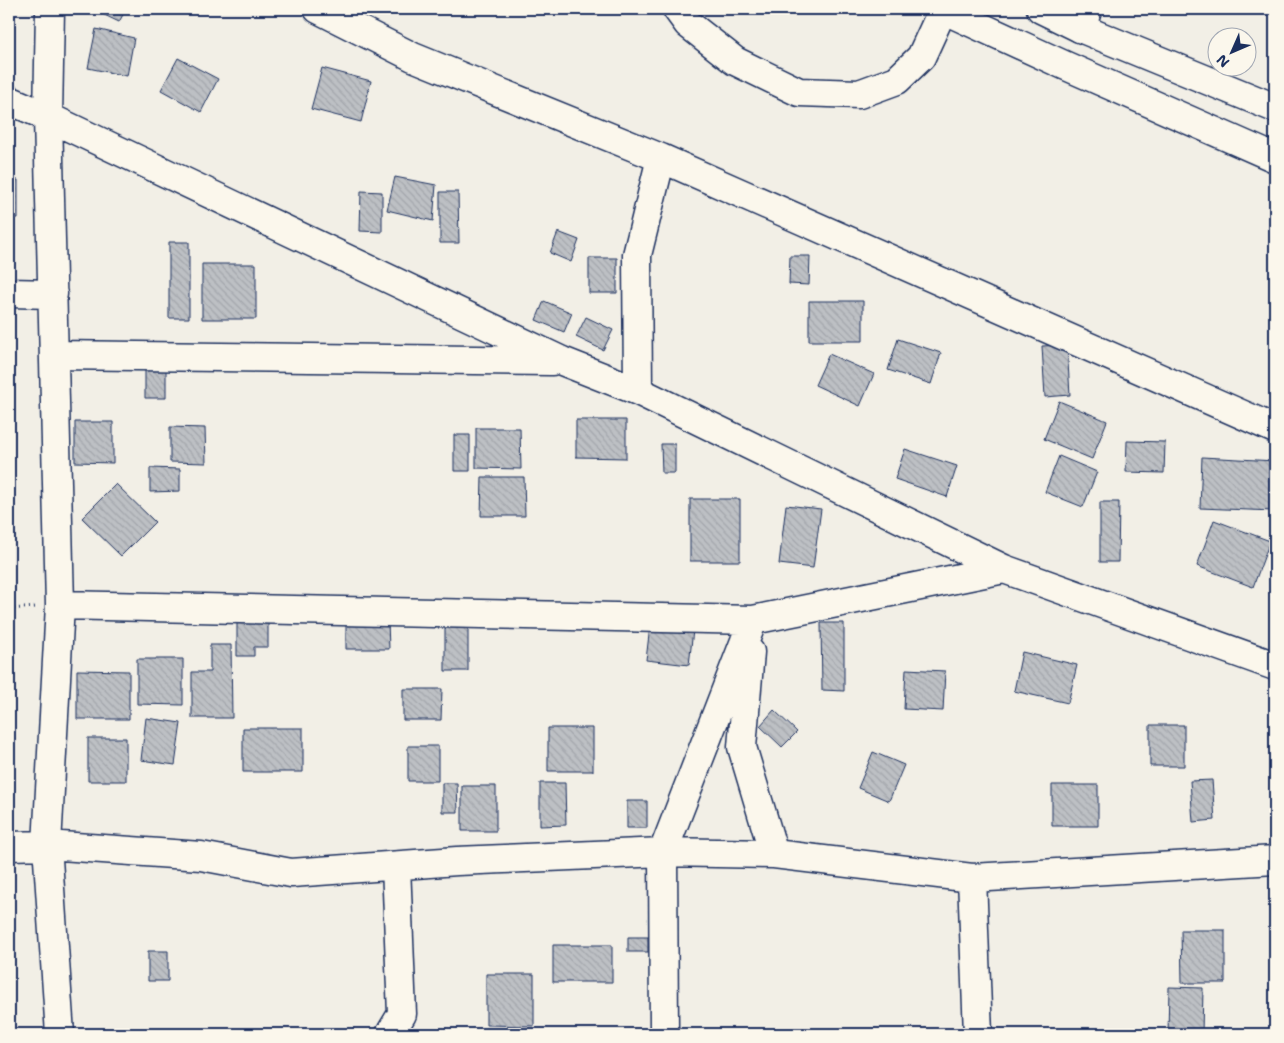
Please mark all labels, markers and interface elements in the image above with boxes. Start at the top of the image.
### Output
north arrow [1206,28,1256,78]
text: N [1213,51,1233,71]

